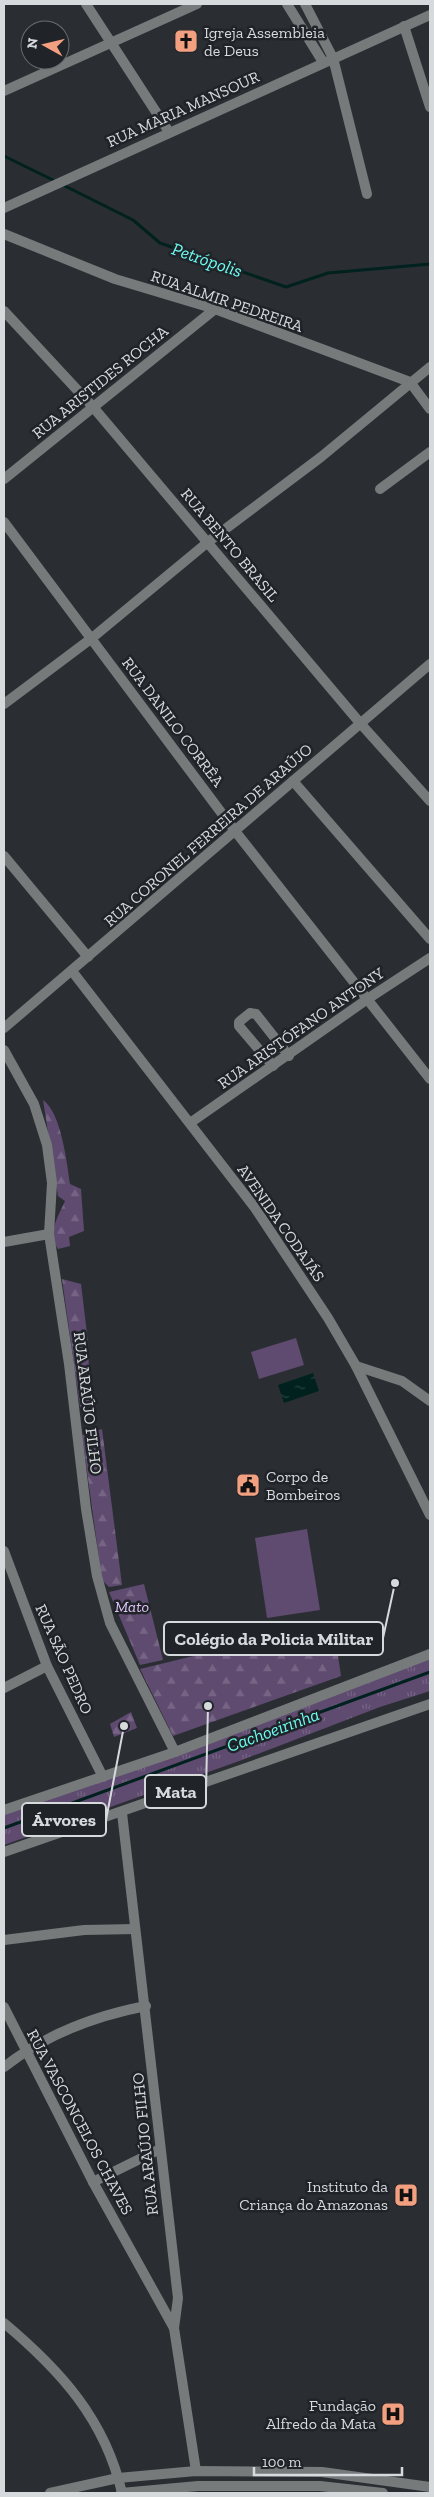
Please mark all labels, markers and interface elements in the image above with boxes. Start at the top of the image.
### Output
north arrow [20,20,70,70]
place label: Igreja Assembleia de Deus [204,23,325,60]
church icon: Igreja Assembleia de Deus [173,28,199,54]
text: N [23,36,42,50]
street label: RUA MARIA MANSOUR [104,67,262,151]
water label: Petrópolis [169,238,245,282]
street label: RUA ALMIR PEDREIRA [148,266,306,336]
street label: RUA ARISTIDES ROCHA [28,321,172,443]
street label: RUA BENTO BRASIL [177,484,283,606]
street label: RUA DANILO CORRÊA [118,653,228,791]
street label: RUA CORONEL FERREIRA DE ARAÚJO [100,739,316,931]
street label: RUA ARISTÓFANO ANTONY [214,963,388,1093]
street label: AVENIDA CODAJÁS [233,1161,329,1285]
street label: RUA ARAÚJO FILHO [70,1331,106,1476]
place label: Corpo de Bombeiros [266,1467,340,1504]
public building icon: Corpo de Bombeiros [235,1472,261,1498]
park label: Mato [115,1597,149,1616]
street label: RUA SÃO PEDRO [31,1601,97,1717]
callout: Colégio da Policia Militar [164,1622,383,1655]
text: Colégio da Policia Militar [175,1628,373,1650]
water label: Cachoeirinha [224,1703,322,1757]
callout: Mata [145,1775,206,1808]
text: Mata [155,1781,197,1803]
callout: Árvores [22,1803,106,1836]
text: Árvores [32,1809,96,1831]
street label: RUA VASCONCELOS CHAVES [23,2026,137,2218]
street label: RUA ARAÚJO FILHO [128,2071,162,2216]
place label: Instituto da Criança do Amazonas [239,2177,388,2214]
hospital icon: Instituto da Criança do Amazonas [393,2182,419,2208]
place label: Fundação Alfredo da Mata [266,2396,376,2433]
hospital icon: Fundação Alfredo da Mata [380,2401,406,2427]
scale bar [254,2444,402,2476]
text: 100 m [262,2453,301,2471]

